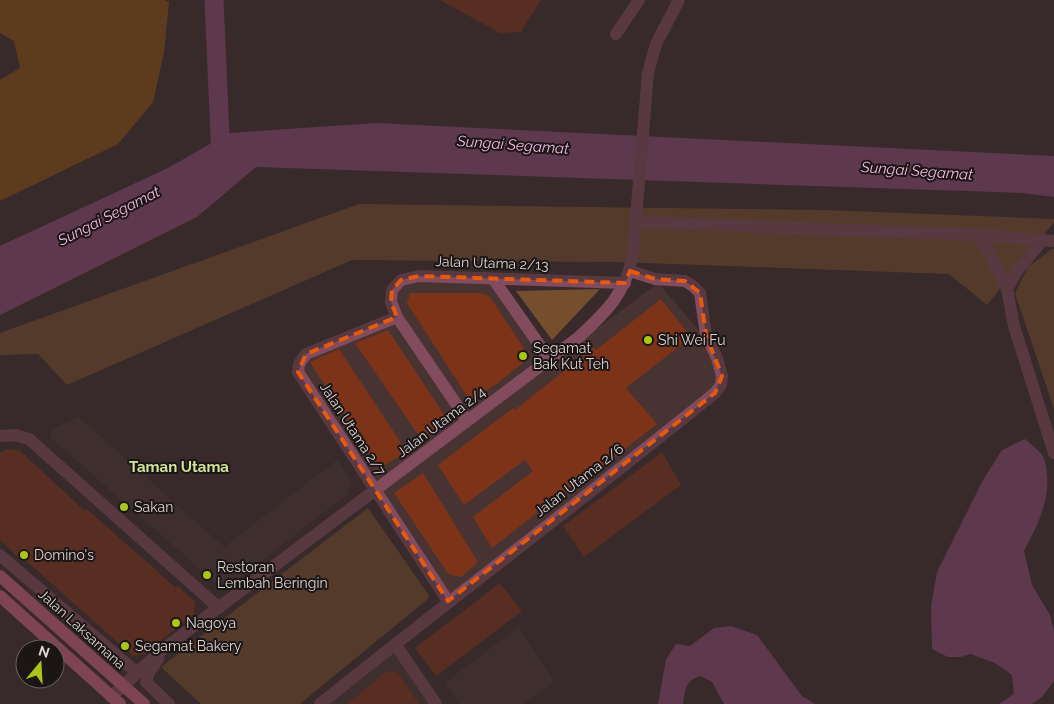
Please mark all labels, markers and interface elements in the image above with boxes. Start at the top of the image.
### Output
water label: Sungai Segamat [456,132,570,158]
water label: Sungai Segamat [860,158,974,184]
water label: Sungai Segamat [54,182,163,250]
street label: Jalan Utama 2/13 [435,253,549,273]
place label: Shi Wei Fu [658,332,725,348]
marker: Shi Wei Fu [642,334,654,346]
place label: Segamat Bak Kut Teh [533,340,609,372]
marker: Segamat Bak Kut Teh [517,350,529,362]
street label: Jalan Utama 2/7 [317,380,389,479]
street label: Jalan Utama 2/4 [394,383,489,460]
street label: Jalan Utama 2/6 [531,440,627,520]
district label: Taman Utama [129,458,229,476]
place label: Sakan [134,499,173,515]
marker: Sakan [118,501,130,513]
place label: Domino's [34,547,94,563]
marker: Domino's [18,549,30,561]
place label: Restoran Lembah Beringin [217,559,328,591]
marker: Restoran Lembah Beringin [201,569,213,581]
street label: Jalan Laksamana [35,586,129,672]
place label: Nagoya [186,615,236,631]
marker: Nagoya [170,617,182,629]
place label: Segamat Bakery [135,638,242,654]
north arrow [15,639,65,689]
marker: Segamat Bakery [119,640,131,652]
text: N [36,642,52,661]

